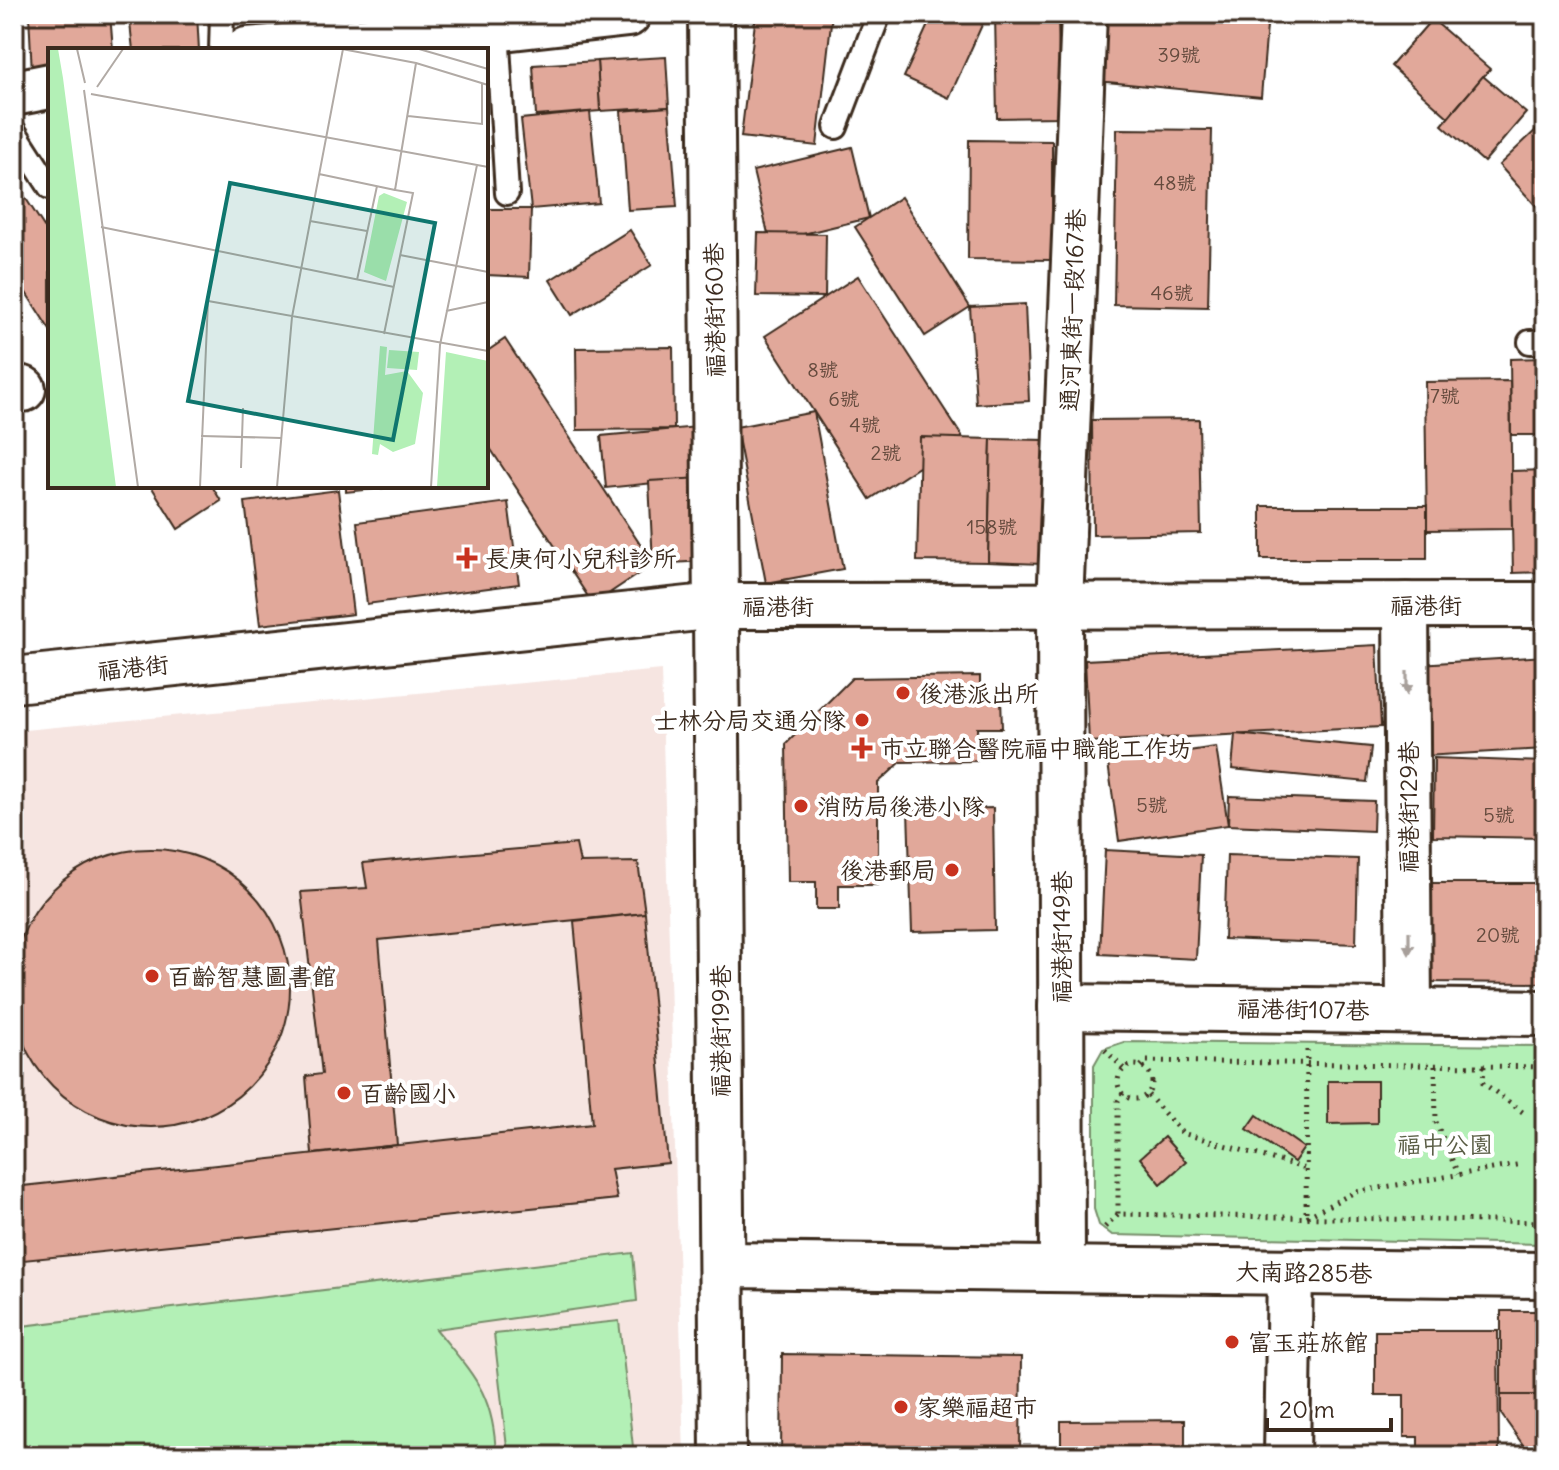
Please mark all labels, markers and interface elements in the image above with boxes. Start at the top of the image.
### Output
house number: 39號 [1158,42,1200,67]
inset map [48,48,488,488]
house number: 48號 [1153,170,1197,195]
street label: 通河東街一段167巷 [1053,208,1091,412]
street label: 福港街160巷 [698,242,730,378]
house number: 46號 [1150,280,1194,305]
house number: 8號 [807,357,839,382]
house number: 7號 [1430,383,1460,408]
house number: 6號 [828,386,860,411]
house number: 4號 [849,412,881,437]
house number: 2號 [871,440,901,465]
house number: 158號 [967,514,1017,539]
place label: 長庚何小兒科診所 [485,543,677,573]
marker: 長庚何小兒科診所 [456,547,478,569]
street label: 福港街 [1390,590,1462,620]
street label: 福港街 [742,591,814,621]
street label: 福港街 [96,648,170,686]
one-way arrow [1400,671,1413,696]
place label: 後港派出所 [919,678,1039,708]
marker: 後港派出所 [894,684,912,702]
place label: 士林分局交通分隊 [654,705,846,735]
marker: 士林分局交通分隊 [853,711,871,729]
place label: 市立聯合醫院福中職能工作坊 [880,733,1192,763]
marker: 市立聯合醫院福中職能工作坊 [851,737,873,759]
street label: 福港街129巷 [1393,741,1423,873]
place label: 消防局後港小隊 [817,791,985,821]
house number: 5號 [1136,792,1168,817]
marker: 消防局後港小隊 [792,797,810,815]
house number: 5號 [1483,802,1515,827]
place label: 後港郵局 [840,855,936,885]
marker: 後港郵局 [943,861,961,879]
street label: 福港街149巷 [1046,870,1076,1004]
house number: 20號 [1476,922,1520,947]
one-way arrow [1402,931,1415,956]
place label: 百齡智慧圖書館 [168,961,336,991]
street label: 福港街199巷 [705,964,735,1098]
marker: 百齡智慧圖書館 [143,967,161,985]
street label: 福港街107巷 [1236,993,1370,1025]
place label: 百齡國小 [360,1078,456,1108]
marker: 百齡國小 [335,1084,353,1102]
park label: 福中公園 [1397,1129,1493,1159]
street label: 大南路285巷 [1235,1256,1373,1288]
place label: 富玉莊旅館 [1248,1327,1368,1357]
marker: 富玉莊旅館 [1223,1333,1241,1351]
scale bar [1267,1382,1391,1432]
place label: 家樂福超市 [917,1392,1037,1422]
text: 20 m [1279,1394,1335,1424]
marker: 家樂福超市 [892,1398,910,1416]

